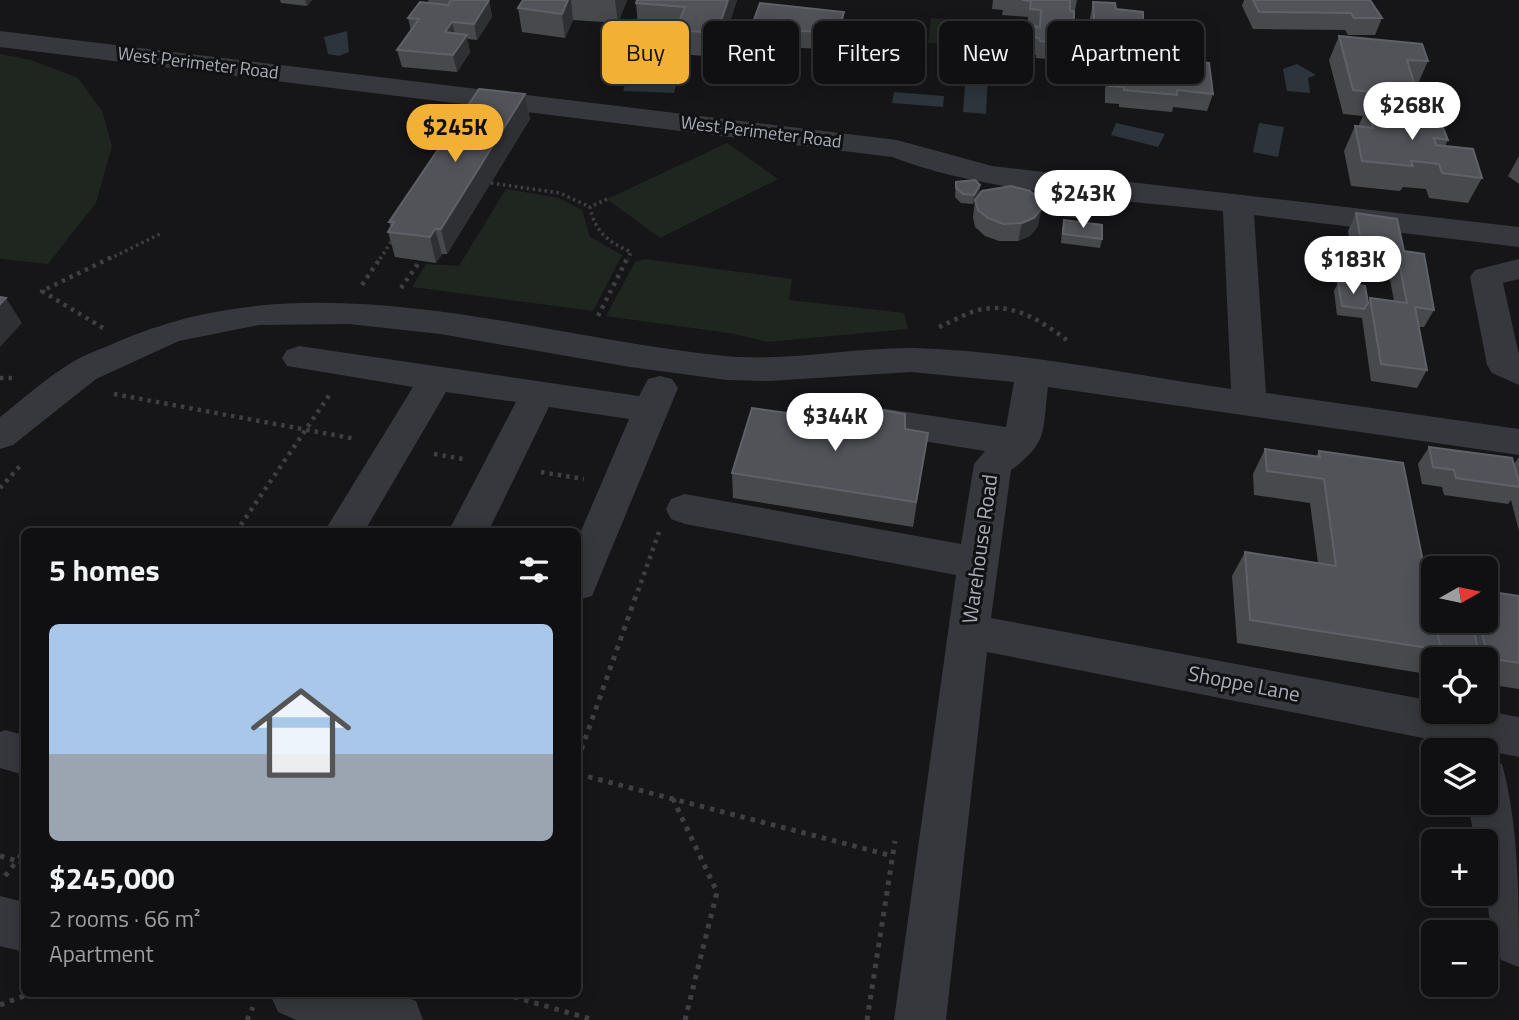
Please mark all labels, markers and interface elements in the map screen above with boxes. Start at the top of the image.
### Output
chip: Buy [602,21,689,84]
chip: Rent [703,21,799,84]
chip: Filters [813,21,925,84]
chip: New [939,21,1033,84]
chip: Apartment [1047,21,1204,84]
street label: West Perimeter Road [116,39,280,86]
pin: $268K [1363,82,1461,142]
text: $268K [1379,87,1445,122]
pin: $245K [406,104,504,164]
street label: West Perimeter Road [679,108,843,155]
text: $245K [422,109,488,144]
pin: $243K [1034,170,1132,230]
text: $243K [1050,175,1116,210]
pin: $183K [1304,236,1402,296]
text: $183K [1320,241,1386,276]
pin: $344K [786,393,884,453]
text: $344K [802,398,868,433]
street label: Warehouse Road [953,472,1005,626]
text: 5 homes [49,547,160,593]
icon: filters [515,551,553,589]
north arrow [1421,556,1498,634]
map controls [1421,556,1498,997]
button: locate [1421,647,1498,724]
street label: Shoppe Lane [1185,656,1303,710]
icon: home [238,670,364,796]
button: layers [1421,738,1498,815]
button: + [1421,829,1498,906]
text: $245,000 [49,855,175,901]
text: 2 rooms · 66 m² [49,901,200,936]
button: − [1421,920,1498,997]
text: Apartment [49,936,154,971]

